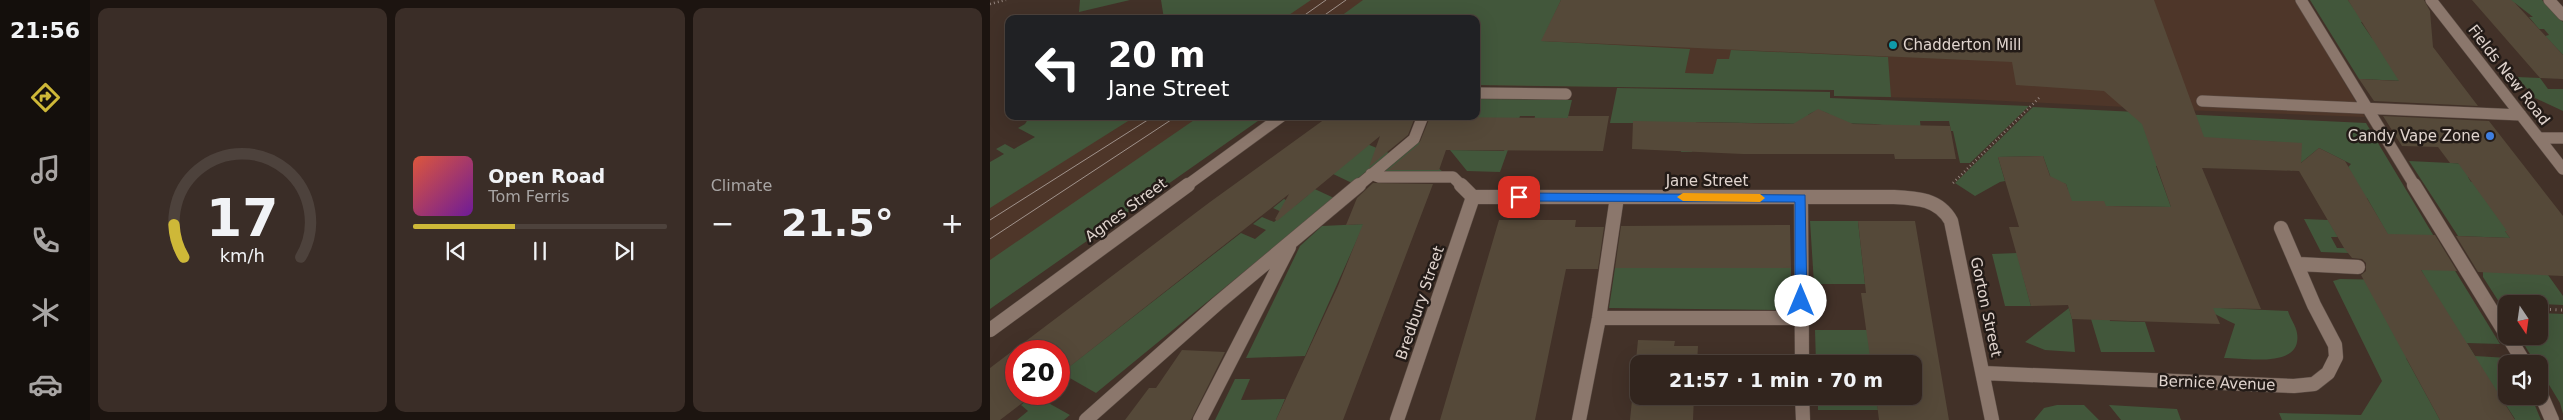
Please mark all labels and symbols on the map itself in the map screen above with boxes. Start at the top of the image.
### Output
street label: Fields New Road [2464,21,2554,129]
place label: Chadderton Mill [1903,36,2021,54]
marker: Chadderton Mill [1887,39,1899,51]
place label: Candy Vape Zone [2348,127,2480,145]
marker: Candy Vape Zone [2484,130,2496,142]
street label: Jane Street [1665,172,1748,190]
street label: Agnes Street [1082,174,1170,246]
pin [1498,176,1540,218]
street label: Bredbury Street [1392,244,1448,362]
street label: Gorton Street [1967,255,2005,359]
position arrow [1774,274,1826,326]
north arrow [2498,295,2548,345]
speed limit sign: 20 [1005,340,1070,405]
street label: Bernice Avenue [2158,372,2276,394]

